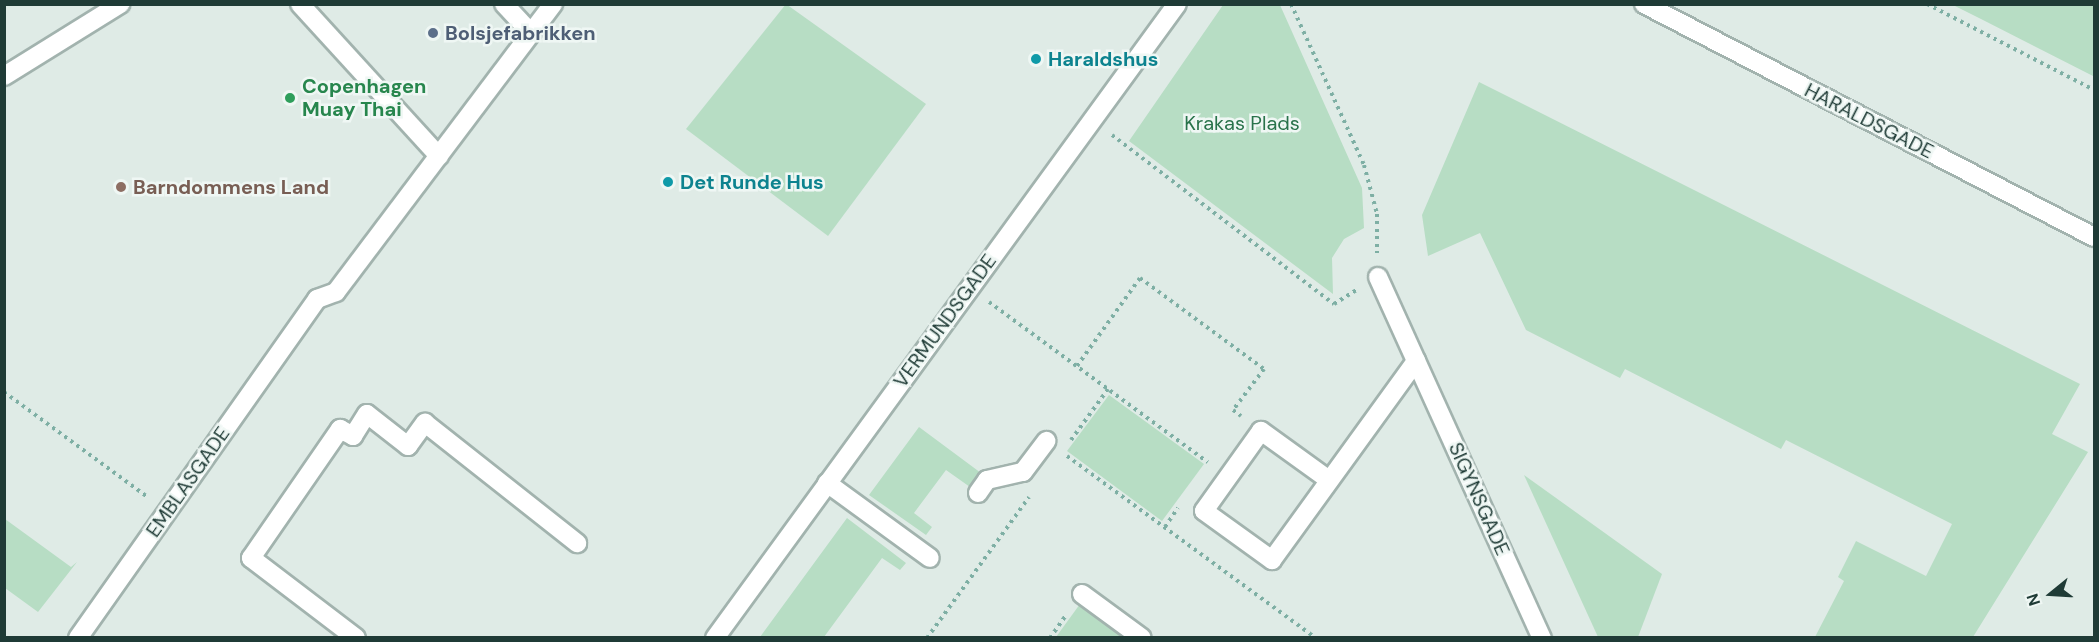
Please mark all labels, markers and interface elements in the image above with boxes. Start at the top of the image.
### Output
place label: Bolsjefabrikken [445,21,596,45]
marker: Bolsjefabrikken [426,26,440,40]
place label: Haraldshus [1048,47,1158,71]
marker: Haraldshus [1029,52,1043,66]
place label: Copenhagen Muay Thai [302,74,426,121]
street label: HARALDSGADE [1801,78,1937,164]
marker: Copenhagen Muay Thai [283,91,297,105]
park label: Krakas Plads [1184,111,1300,135]
place label: Det Runde Hus [680,170,824,194]
place label: Barndommens Land [133,175,329,199]
marker: Det Runde Hus [661,175,675,189]
marker: Barndommens Land [114,180,128,194]
street label: VERMUNDSGADE [889,250,1001,392]
street label: EMBLASGADE [141,422,235,542]
street label: SIGYNSGADE [1443,439,1515,559]
north arrow [2021,564,2081,624]
text: N [2022,591,2045,609]

